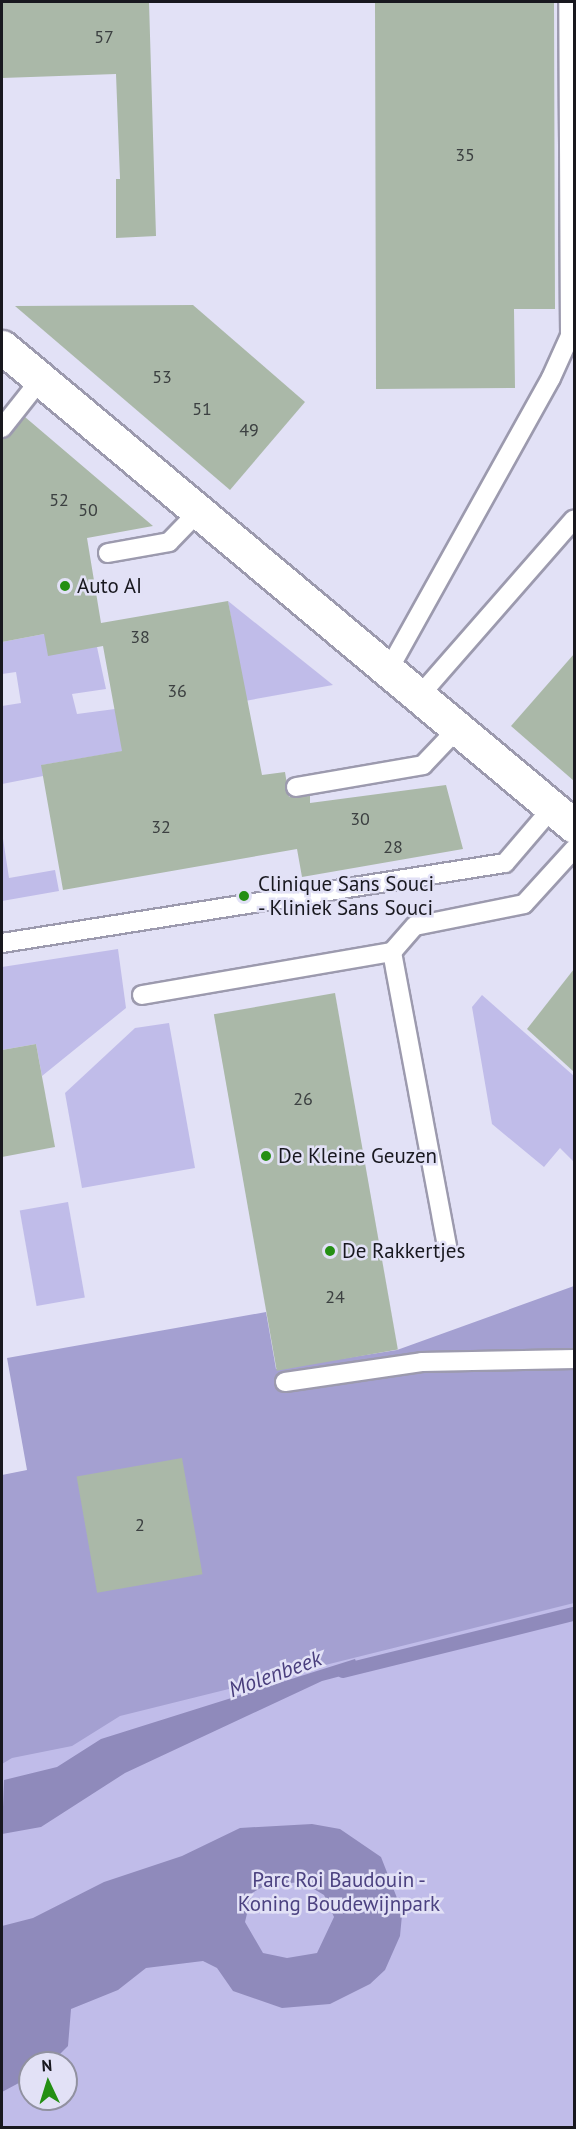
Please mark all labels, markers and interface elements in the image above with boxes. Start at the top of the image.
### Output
house number: 57 [94,26,114,48]
house number: 35 [455,144,475,166]
house number: 53 [152,366,172,388]
house number: 51 [192,398,212,420]
house number: 49 [239,419,259,441]
house number: 52 [49,489,69,511]
house number: 50 [78,499,98,521]
place label: Auto AI [77,573,143,599]
marker: Auto AI [58,579,72,593]
house number: 38 [130,626,150,648]
house number: 36 [167,680,187,702]
house number: 30 [350,808,370,830]
house number: 32 [151,816,171,838]
house number: 28 [383,836,403,858]
place label: Clinique Sans Souci - Kliniek Sans Souci [258,871,436,921]
marker: Clinique Sans Souci - Kliniek Sans Souci [235,887,253,905]
house number: 26 [293,1088,313,1110]
place label: De Kleine Geuzen [278,1143,437,1169]
marker: De Kleine Geuzen [259,1149,273,1163]
place label: De Rakkertjes [342,1238,465,1264]
marker: De Rakkertjes [323,1244,337,1258]
house number: 24 [325,1286,345,1308]
house number: 2 [135,1514,145,1536]
water label: Molenbeek [225,1645,325,1703]
park label: Parc Roi Baudouin - Koning Boudewijnpark [238,1867,440,1917]
north arrow [18,2051,78,2111]
text: N [41,2055,53,2075]

